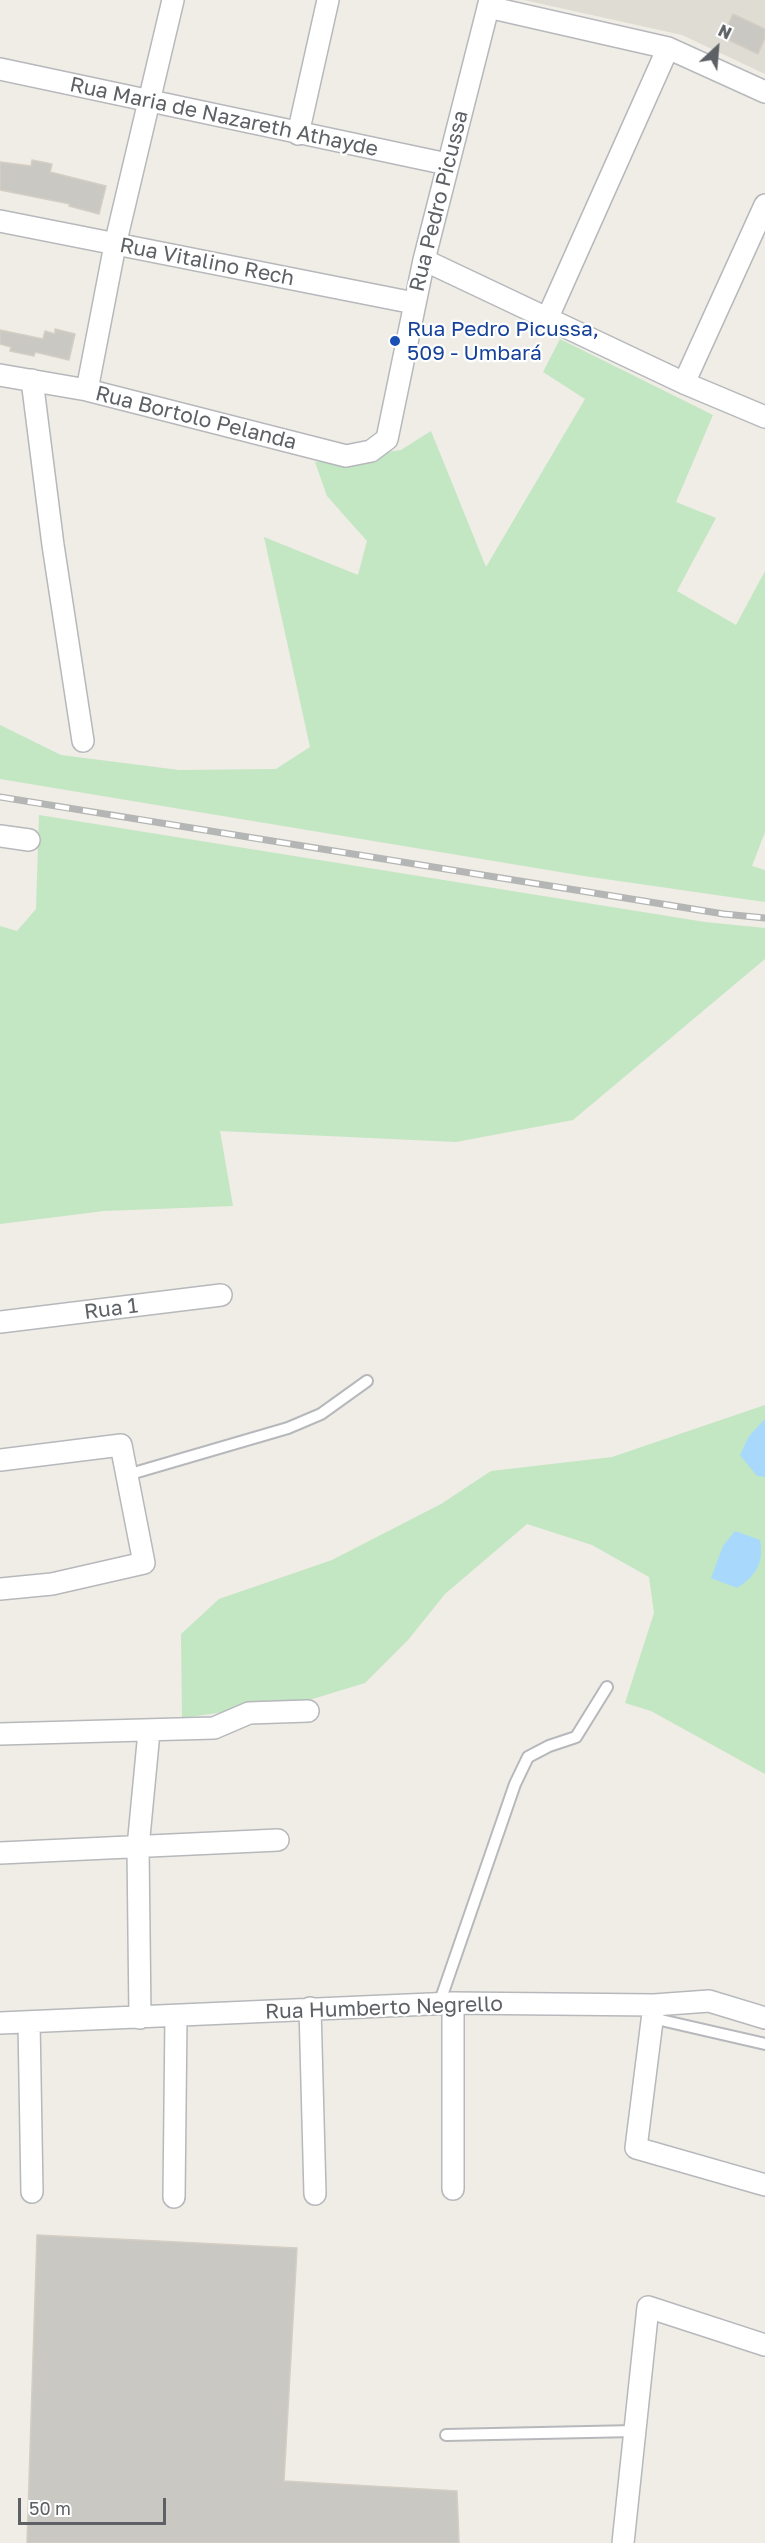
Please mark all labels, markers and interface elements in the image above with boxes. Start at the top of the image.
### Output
north arrow [687,18,747,78]
text: N [715,20,735,43]
street label: Rua Maria de Nazareth Athayde [68,72,380,162]
street label: Rua Pedro Picussa [404,108,474,294]
street label: Rua Vitalino Rech [118,233,296,291]
place label: Rua Pedro Picussa, 509 - Umbará [407,316,599,366]
marker: Rua Pedro Picussa, 509 - Umbará [388,334,402,348]
street label: Rua Bortolo Pelanda [93,381,299,455]
street label: Rua 1 [83,1293,139,1325]
street label: Rua Humberto Negrello [265,1991,503,2025]
scale bar [21,2486,170,2524]
text: 50 m [29,2497,71,2519]

